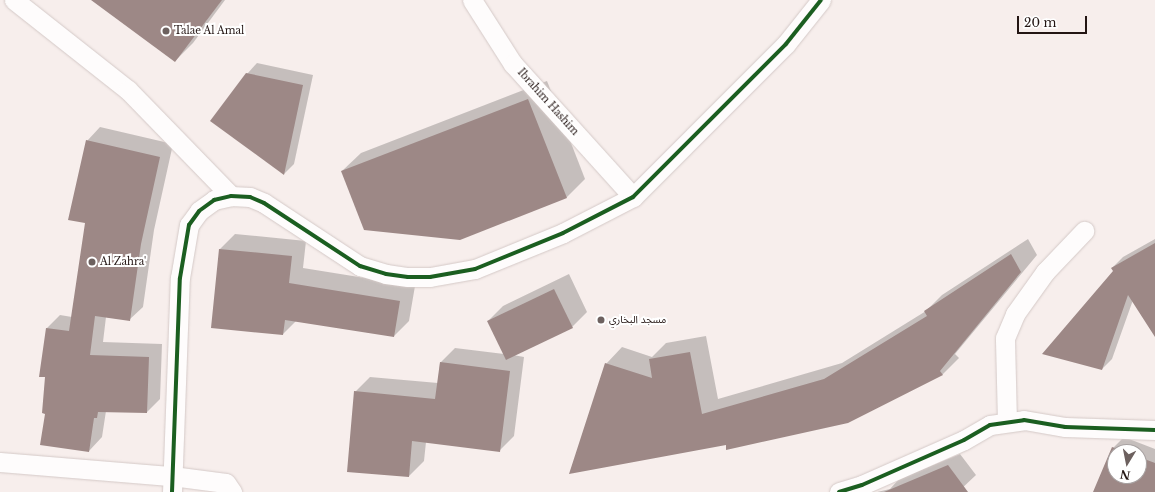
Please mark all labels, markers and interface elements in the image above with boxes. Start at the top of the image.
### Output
scale bar [1019,8,1089,34]
text: 20 m [1024,15,1056,30]
place label: Talae Al Amal [174,25,245,37]
marker: Talae Al Amal [161,26,171,36]
street label: Ibrahim Hashim [515,66,581,138]
place label: Al Zahra' [100,256,146,268]
marker: Al Zahra' [87,257,97,267]
place label: مسجد البخاري [609,314,666,326]
marker: مسجد البخاري [596,315,606,325]
north arrow [1107,444,1147,484]
text: N [1119,467,1131,483]

